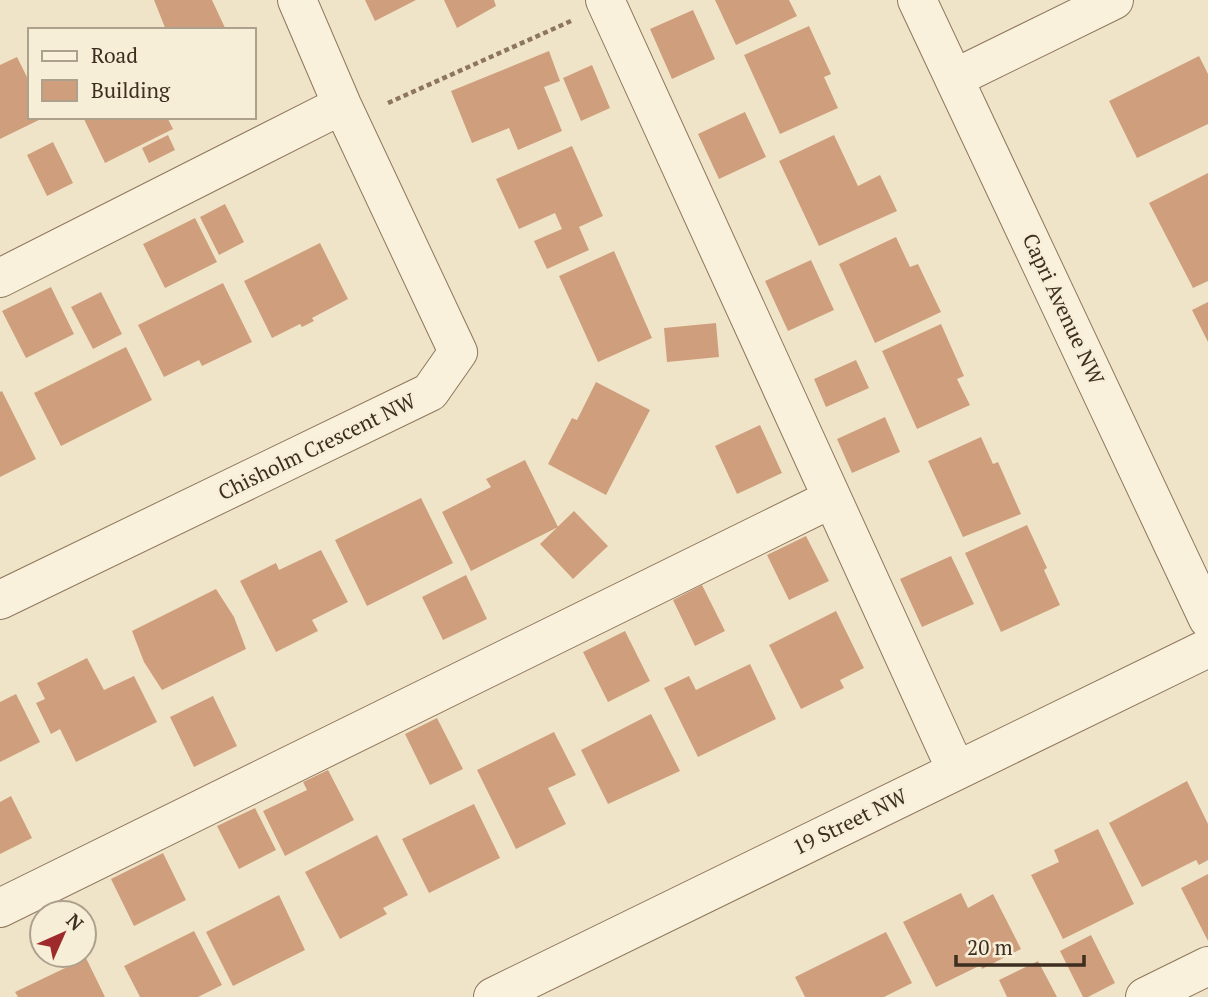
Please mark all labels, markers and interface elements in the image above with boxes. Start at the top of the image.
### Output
legend [28,28,256,119]
text: Road [91,41,138,69]
text: Building [91,76,171,104]
street label: Capri Avenue NW [1017,228,1111,389]
street label: Chisholm Crescent NW [213,386,420,506]
street label: 19 Street NW [788,781,912,861]
north arrow [28,899,98,969]
text: N [61,908,90,936]
scale bar [956,923,1084,967]
text: 20 m [967,933,1013,961]

